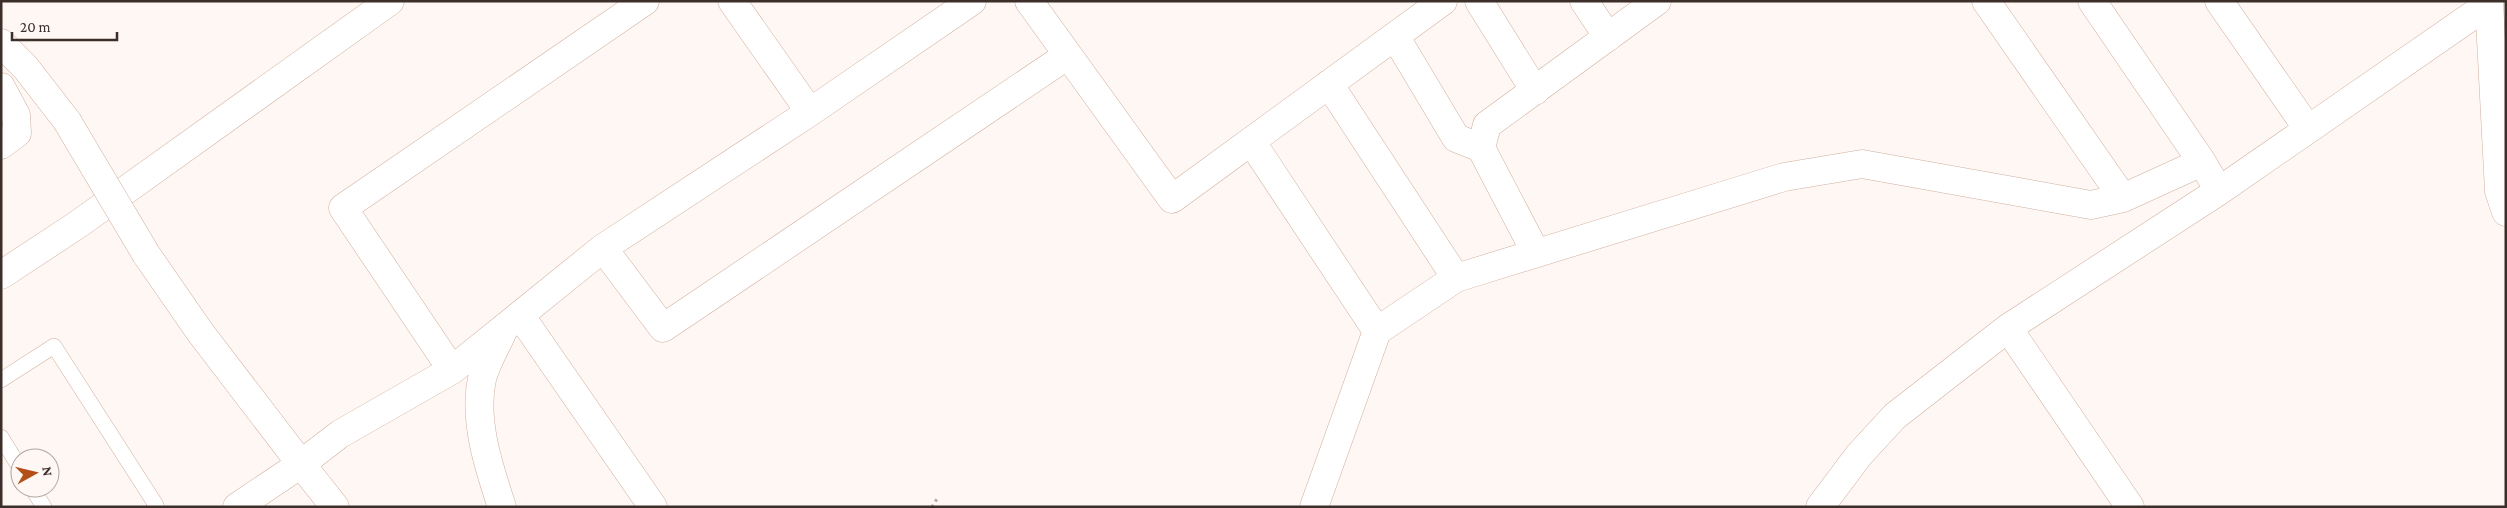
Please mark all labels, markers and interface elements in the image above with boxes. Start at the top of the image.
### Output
scale bar [12,10,118,42]
text: 20 m [20,19,51,35]
north arrow [10,448,60,498]
text: N [39,465,57,477]

